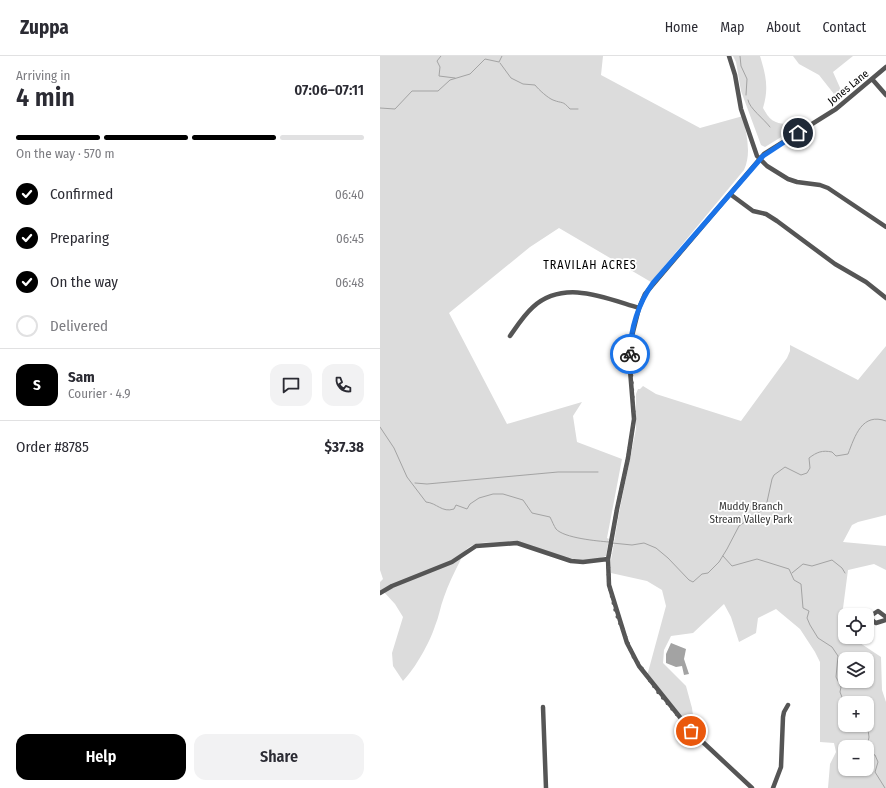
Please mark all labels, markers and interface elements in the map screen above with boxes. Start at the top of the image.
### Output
text: Zuppa [20,16,69,39]
text: Home [665,19,698,36]
text: Map [720,19,744,36]
text: About [766,19,801,36]
text: Contact [823,19,866,36]
street label: Jones Lane [825,67,871,108]
text: Arriving in [16,68,70,83]
text: 07:06–07:11 [294,81,364,99]
text: 4 min [16,82,75,113]
pin [781,116,815,150]
icon: home [787,122,809,144]
text: On the way · 570 m [16,146,114,161]
icon: check [16,183,38,205]
text: Confirmed [50,185,113,203]
text: 06:40 [335,187,364,202]
icon: check [16,227,38,249]
text: Preparing [50,229,109,247]
text: 06:45 [336,231,364,246]
district label: TRAVILAH ACRES [543,258,637,272]
icon: check [16,271,38,293]
text: On the way [50,273,118,291]
text: 06:48 [335,275,364,290]
text: Delivered [50,317,108,335]
courier [610,334,650,374]
icon: bike [619,343,641,365]
button: chat [270,364,312,406]
button: phone [322,364,364,406]
text: Sam [68,368,95,386]
text: S [33,376,41,394]
text: Courier · 4.9 [68,386,131,401]
text: Order #8785 [16,438,89,456]
text: $37.38 [324,438,364,456]
park label: Muddy Branch Stream Valley Park [710,500,793,526]
map controls [838,608,874,776]
button: locate [838,608,874,644]
button: layers [838,652,874,688]
button: + [838,696,874,732]
pin [674,714,708,748]
icon: bag [680,720,702,742]
button: Help [16,734,186,780]
button: Share [194,734,364,780]
button: − [838,740,874,776]

